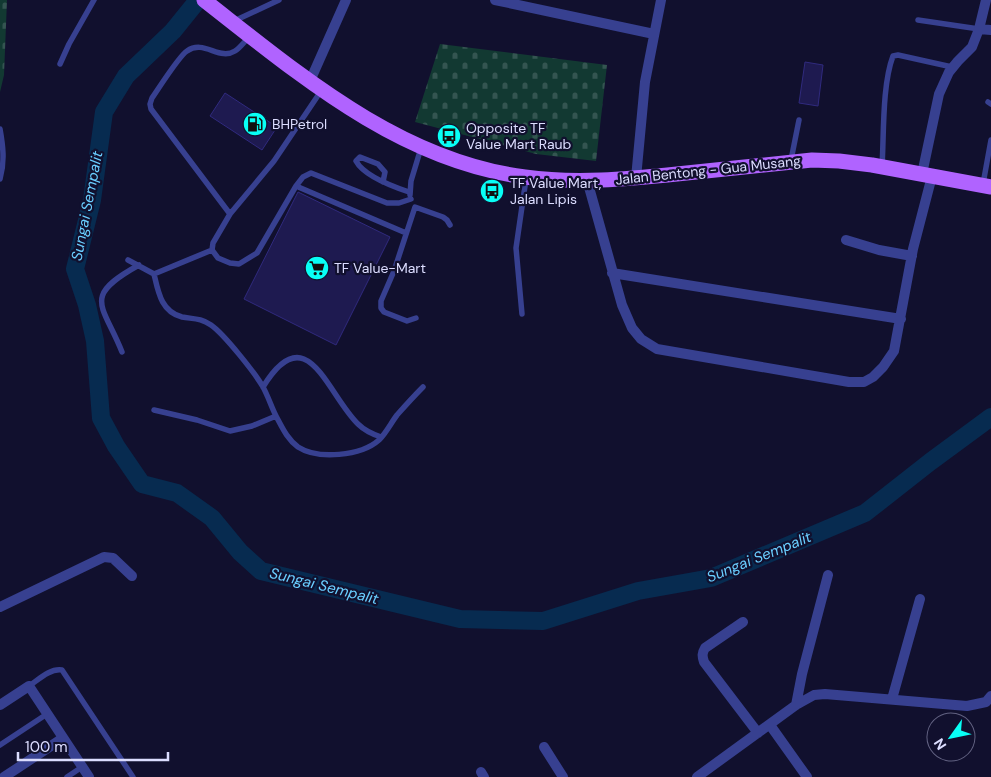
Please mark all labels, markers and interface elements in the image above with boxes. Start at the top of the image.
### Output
fuel station icon: BHPetrol [242,111,268,137]
place label: BHPetrol [272,115,327,133]
place label: Opposite TF Value Mart Raub [466,119,572,153]
bus stop icon: Opposite TF Value Mart Raub [436,123,462,149]
water label: Sungai Sempalit [67,149,107,263]
street label: Jalan Bentong - Gua Musang [614,151,802,189]
place label: TF Value Mart, Jalan Lipis [510,174,602,208]
bus stop icon: TF Value Mart, Jalan Lipis [479,178,505,204]
supermarket icon: TF Value-Mart [304,255,330,281]
place label: TF Value-Mart [334,259,426,277]
water label: Sungai Sempalit [704,527,815,587]
water label: Sungai Sempalit [268,563,381,609]
north arrow [926,712,976,762]
scale bar [18,730,168,762]
text: N [930,735,950,753]
text: 100 m [25,737,68,757]

